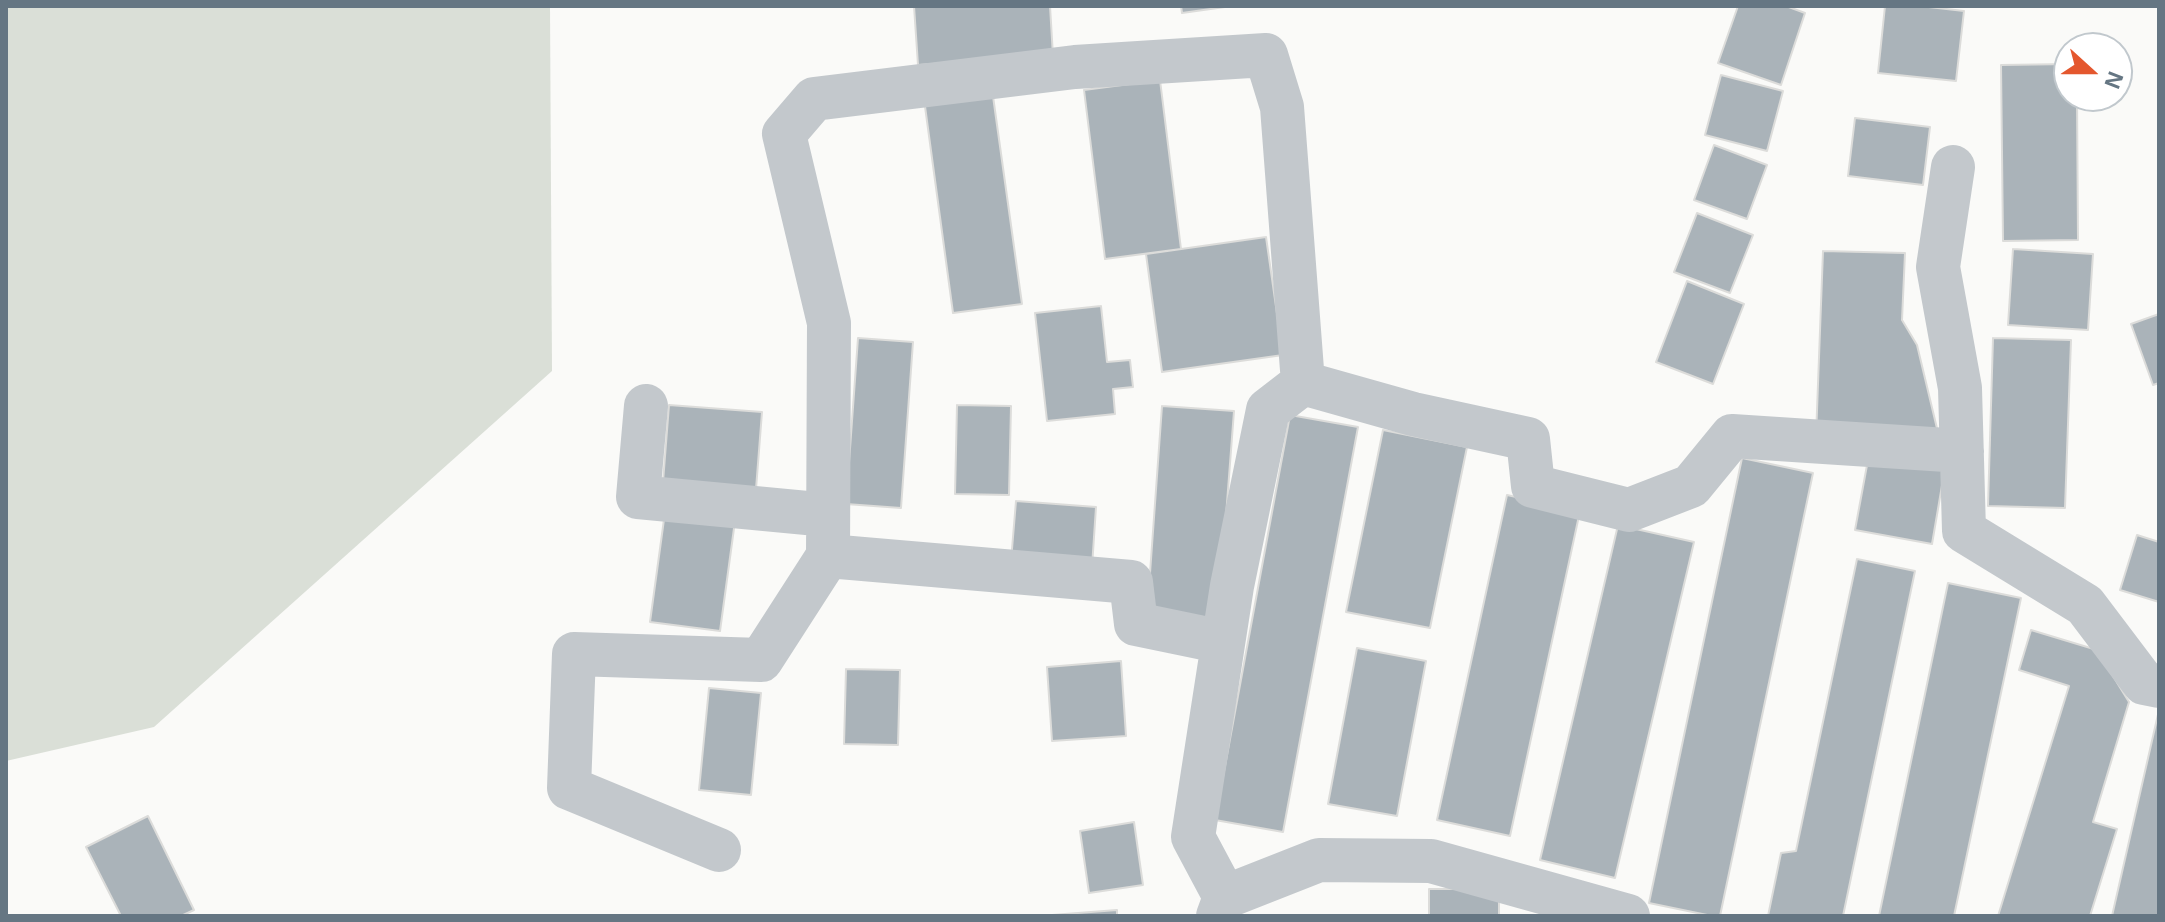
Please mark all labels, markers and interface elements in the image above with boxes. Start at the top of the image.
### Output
north arrow [2053,32,2133,112]
text: N [2099,68,2129,92]

